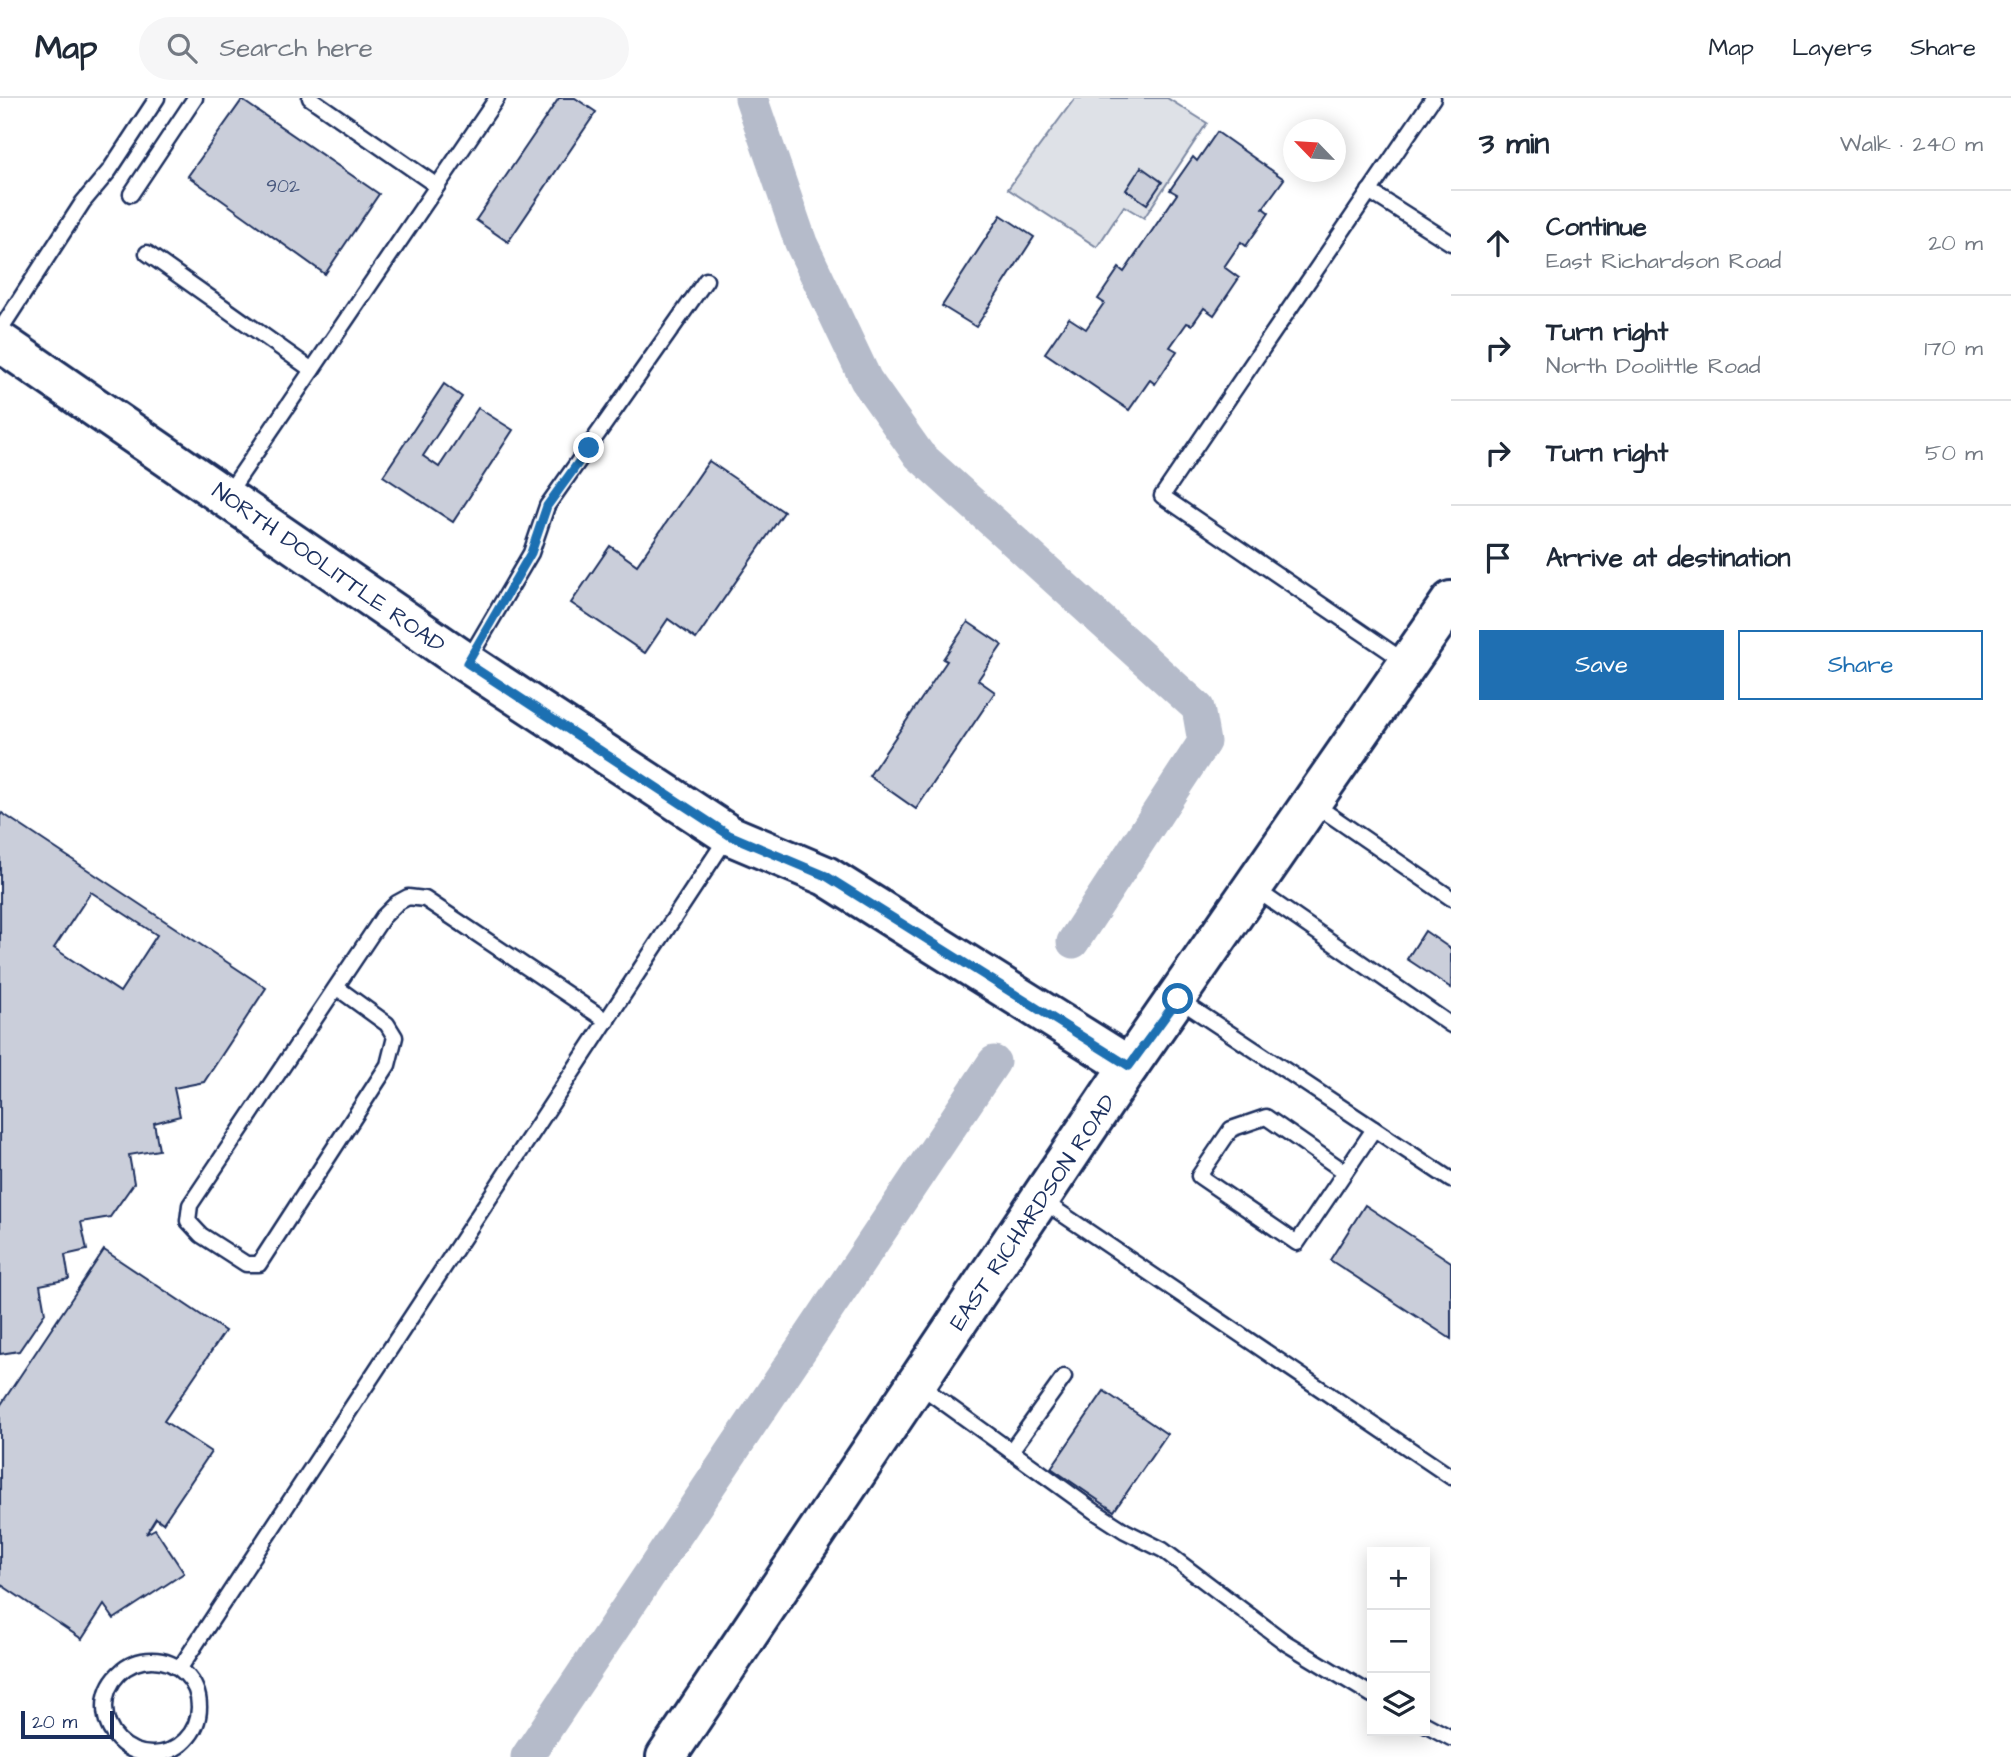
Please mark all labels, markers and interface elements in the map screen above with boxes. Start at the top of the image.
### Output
search box [139,17,629,80]
text: Map [35,25,97,71]
icon: search [163,29,201,67]
text: Search here [219,30,373,66]
text: Map [1709,31,1754,65]
text: Layers [1792,31,1872,65]
text: Share [1910,31,1976,65]
north arrow [1283,119,1346,182]
text: 3 min [1479,123,1549,165]
text: Walk · 240 m [1840,128,1983,160]
house number: 902 [266,173,300,200]
text: Continue [1546,209,1647,245]
icon: ahead [1479,224,1517,262]
text: 20 m [1928,227,1983,259]
text: East Richardson Road [1546,245,1781,277]
text: Turn right [1546,314,1668,350]
icon: right [1479,329,1517,367]
text: 170 m [1924,332,1983,364]
text: North Doolittle Road [1546,350,1761,382]
route end [573,432,604,463]
icon: right [1479,434,1517,472]
text: Turn right [1546,435,1668,471]
text: 50 m [1925,437,1983,469]
street label: NORTH DOOLITTLE ROAD [206,475,451,661]
icon: arrive [1479,539,1517,577]
text: Arrive at destination [1546,540,1791,576]
button: Save [1479,630,1724,700]
button: Share [1738,630,1983,700]
route start [1162,983,1193,1014]
street label: EAST RICHARDSON ROAD [942,1088,1124,1337]
map controls [1367,1547,1430,1736]
button: + [1367,1547,1430,1610]
button: − [1367,1610,1430,1673]
button: layers [1367,1673,1430,1736]
scale bar [21,1708,114,1740]
text: 20 m [32,1709,77,1736]

